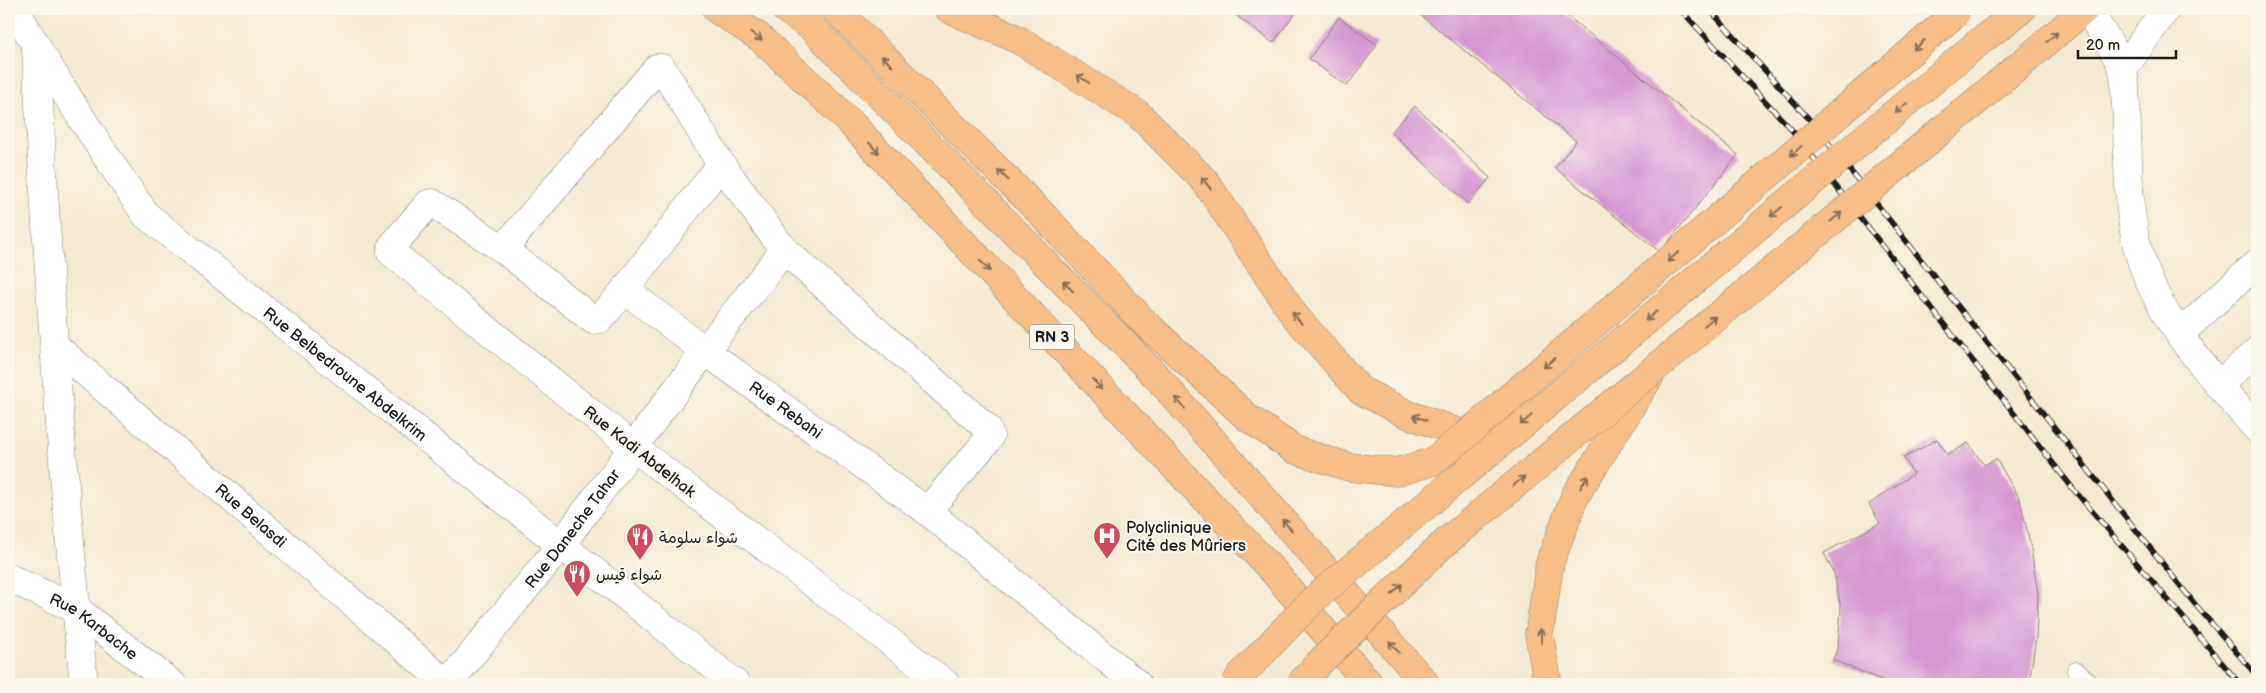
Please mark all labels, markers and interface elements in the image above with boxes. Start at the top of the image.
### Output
scale bar [2078,28,2176,60]
one-way arrow [749,31,763,41]
one-way arrow [2046,31,2059,43]
text: 20 m [2086,36,2120,55]
one-way arrow [1913,39,1926,50]
one-way arrow [881,55,894,67]
one-way arrow [1076,74,1090,84]
one-way arrow [1894,103,1907,114]
one-way arrow [868,141,880,154]
one-way arrow [1789,145,1802,157]
one-way arrow [997,169,1009,181]
one-way arrow [1201,176,1211,190]
one-way arrow [1769,207,1782,218]
one-way arrow [1829,212,1842,223]
one-way arrow [1666,251,1679,262]
one-way arrow [979,259,991,272]
one-way arrow [1062,279,1074,292]
street label: Rue Belbedroune Abdelkrim [259,304,430,446]
one-way arrow [1291,311,1302,324]
one-way arrow [1645,311,1658,322]
one-way arrow [1704,316,1717,327]
road number: RN 3 [1030,324,1074,350]
one-way arrow [1543,357,1556,368]
street label: Rue Rebahi [745,378,825,443]
one-way arrow [1091,378,1103,391]
one-way arrow [1174,397,1185,410]
street label: Rue Kadi Abdelhak [579,402,699,502]
one-way arrow [1412,413,1428,423]
one-way arrow [1520,415,1533,426]
street label: Rue Daneche Tahar [522,466,625,593]
one-way arrow [1579,475,1589,489]
one-way arrow [1512,476,1525,487]
street label: Rue Belasdi [211,480,290,552]
place label: Polyclinique Cité des Mûriers [1126,519,1246,556]
one-way arrow [1281,519,1293,532]
hospital icon: Polyclinique Cité des Mûriers [1092,521,1122,560]
restaurant icon: شواء سلومة [625,522,655,561]
place label: شواء سلومة [659,529,738,548]
restaurant icon: شواء قيس [562,559,592,598]
place label: شواء قيس [596,566,662,585]
one-way arrow [1390,583,1403,595]
street label: Rue Karbache [46,590,141,665]
one-way arrow [1536,629,1545,645]
one-way arrow [1389,641,1400,654]

